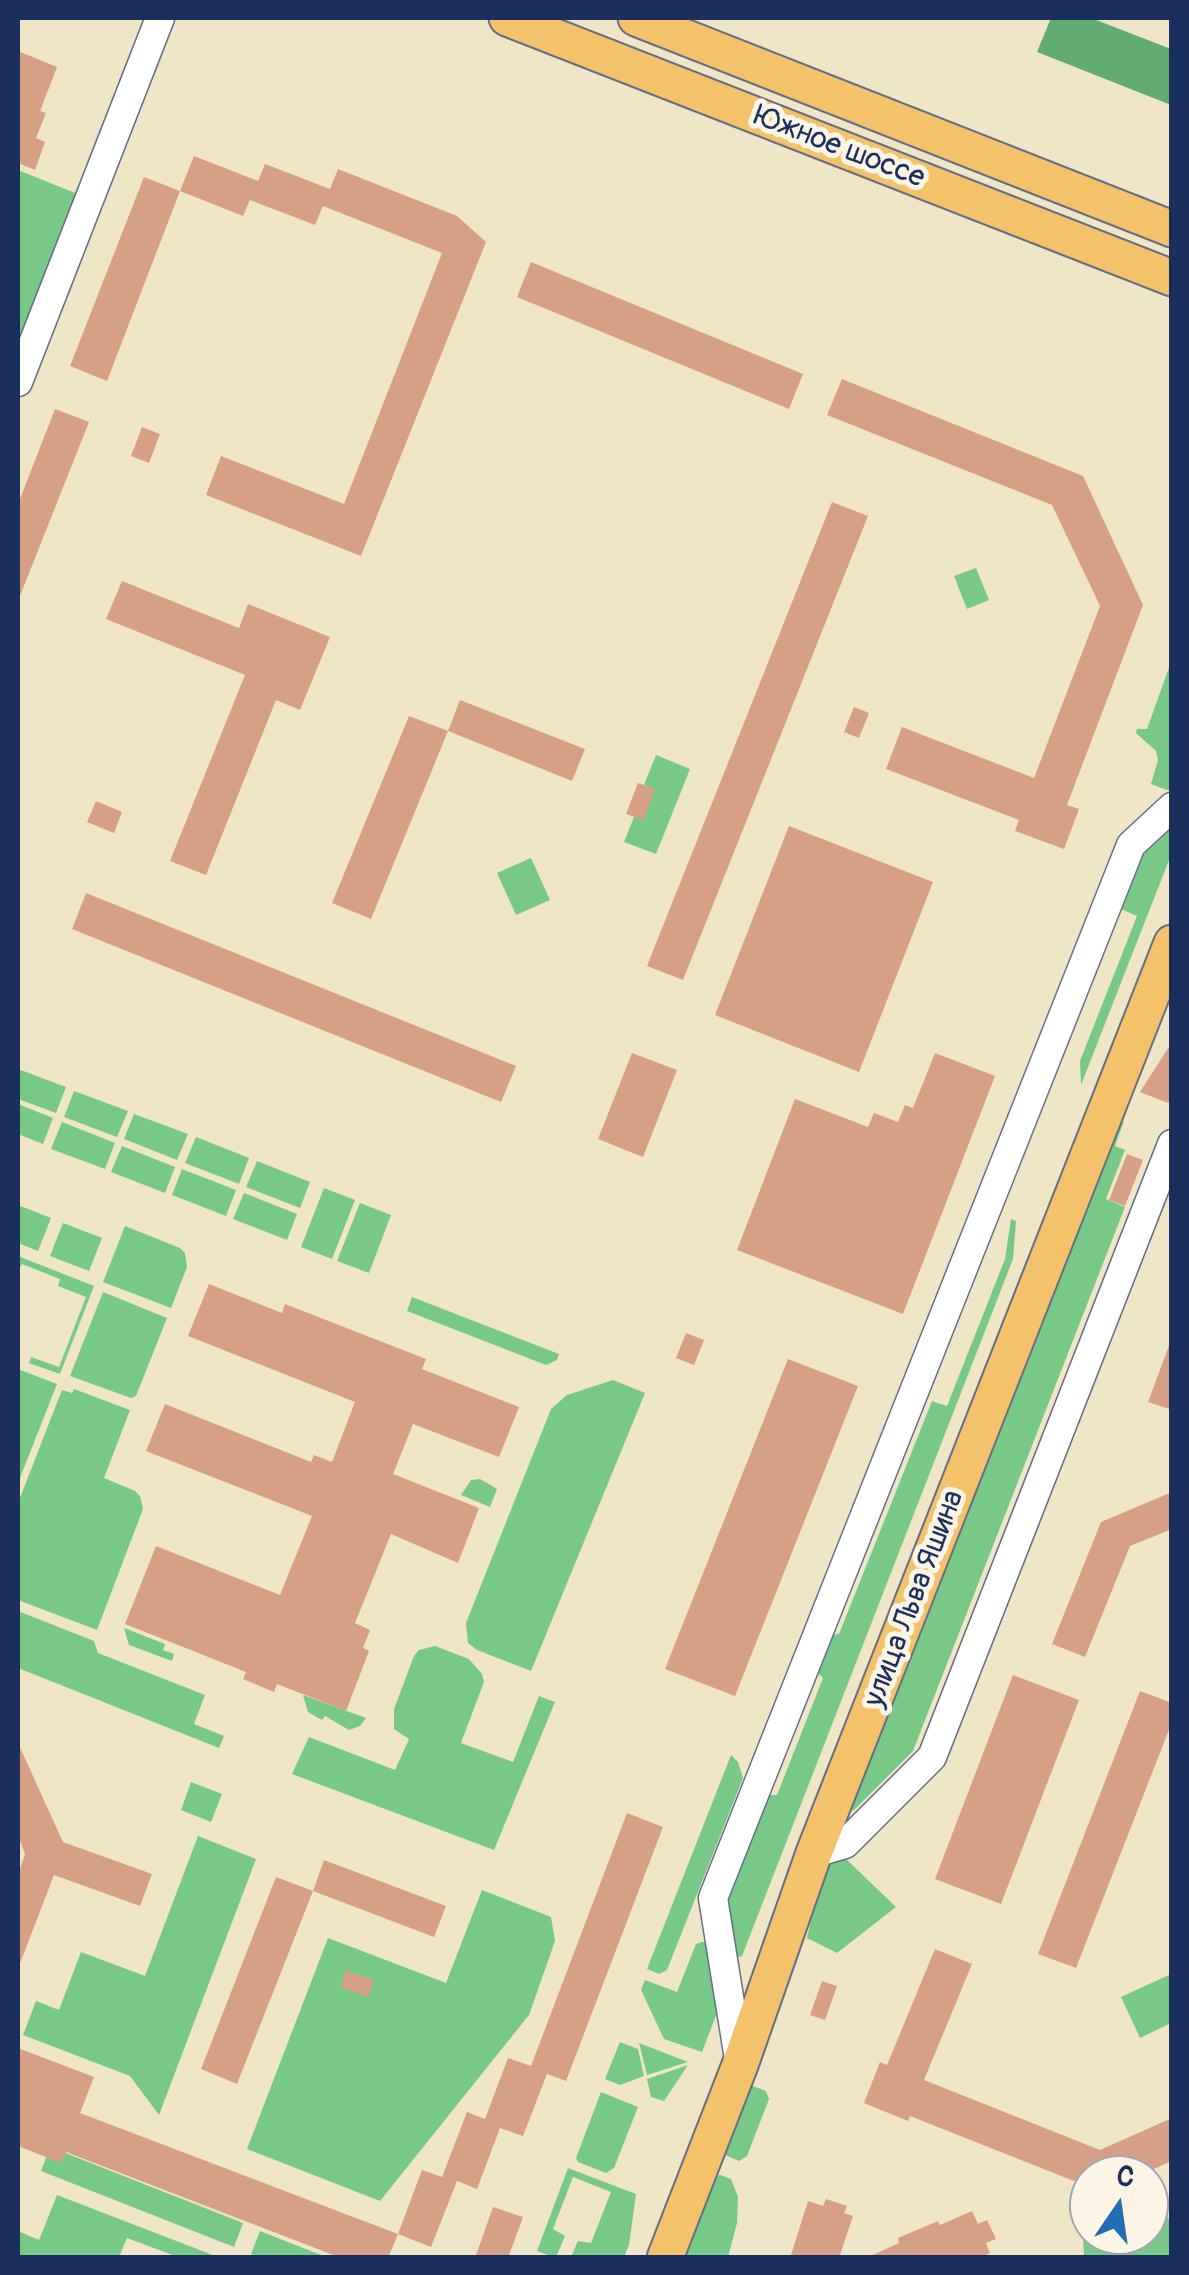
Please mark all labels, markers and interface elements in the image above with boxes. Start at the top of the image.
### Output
street label: Южное шоссе [749,99,929,197]
street label: улица Льва Яшина [857,1486,973,1712]
north arrow [1069,2155,1169,2255]
text: С [1113,2158,1138,2196]

